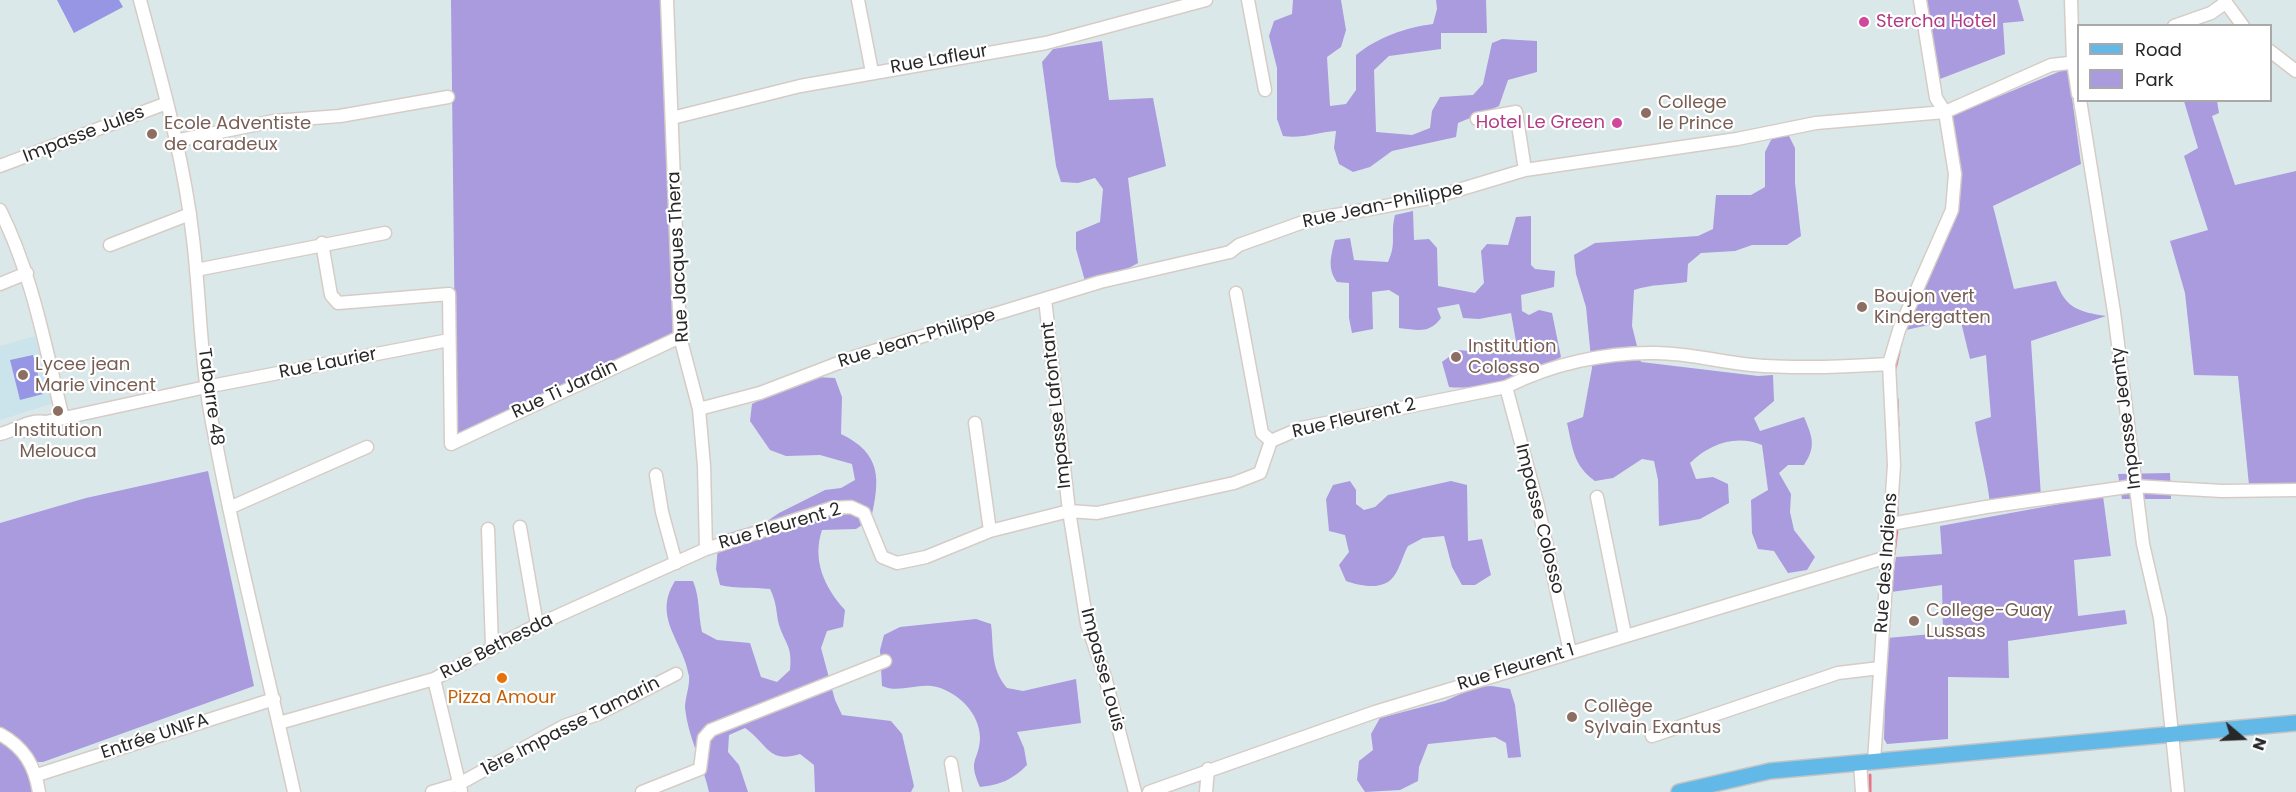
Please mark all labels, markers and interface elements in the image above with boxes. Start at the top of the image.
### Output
place label: Stercha Hotel [1876,11,1997,33]
marker: Stercha Hotel [1857,15,1871,29]
legend [2077,24,2272,102]
text: Road [2135,37,2182,62]
street label: Rue Lafleur [889,41,989,79]
text: Park [2135,67,2174,92]
place label: College le Prince [1658,92,1734,134]
street label: Impasse Jules [20,102,148,168]
marker: College le Prince [1639,106,1653,120]
place label: Hotel Le Green [1476,112,1605,134]
place label: Ecole Adventiste de caradeux [164,113,311,156]
marker: Hotel Le Green [1610,116,1624,130]
marker: Ecole Adventiste de caradeux [145,127,159,141]
street label: Rue Jacques Thera [664,171,694,343]
street label: Rue Jean-Philippe [1301,178,1465,234]
place label: Boujon vert Kindergatten [1874,286,1991,328]
marker: Boujon vert Kindergatten [1855,300,1869,314]
street label: Rue Jean-Philippe [836,305,998,373]
street label: Impasse Lafontant [1037,320,1077,490]
place label: Institution Colosso [1468,336,1556,378]
street label: Rue Laurier [277,344,379,384]
street label: Impasse Jeanty [2108,346,2146,490]
street label: Tabarre 48 [192,347,228,447]
marker: Institution Colosso [1449,350,1463,364]
place label: Lycee jean Marie vincent [35,354,156,397]
street label: Rue Ti Jardin [509,356,621,424]
marker: Lycee jean Marie vincent [16,368,30,382]
street label: Rue Fleurent 2 [1290,394,1418,444]
marker: Institution Melouca [51,404,65,418]
place label: Institution Melouca [14,420,102,462]
street label: Impasse Colosso [1510,442,1568,596]
street label: Rue des Indiens [1871,492,1903,634]
street label: Rue Fleurent 2 [717,499,843,555]
place label: College-Guay Lussas [1926,600,2053,642]
street label: Impasse Louis [1075,606,1129,734]
street label: Rue Bethesda [437,609,557,685]
marker: College-Guay Lussas [1907,614,1921,628]
street label: Rue Fleurent 1 [1455,640,1577,696]
marker: Pizza Amour [495,671,509,685]
street label: 1ère Impasse Tamarin [478,673,664,781]
place label: Pizza Amour [448,687,556,709]
place label: Collège Sylvain Exantus [1584,696,1721,738]
north arrow [2212,708,2272,768]
street label: Entrée UNIFA [99,709,211,765]
marker: Collège Sylvain Exantus [1565,710,1579,724]
text: N [2247,735,2272,753]

